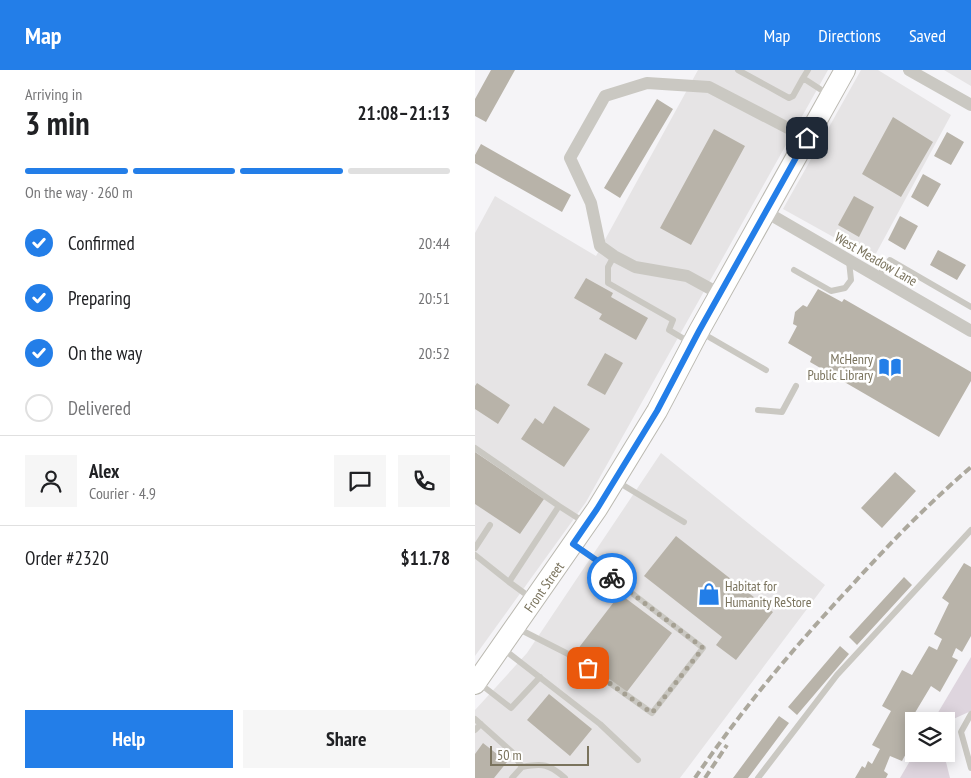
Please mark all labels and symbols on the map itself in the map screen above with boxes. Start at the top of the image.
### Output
pin [786,117,828,159]
street label: West Meadow Lane [831,228,921,290]
place label: McHenry Public Library [807,350,874,384]
library icon: McHenry Public Library [877,354,903,380]
courier [587,553,637,603]
street label: Front Street [520,558,568,616]
place label: Habitat for Humanity ReStore [725,577,812,611]
shop icon: Habitat for Humanity ReStore [696,581,722,607]
pin [567,647,609,689]
scale bar [490,743,589,766]

